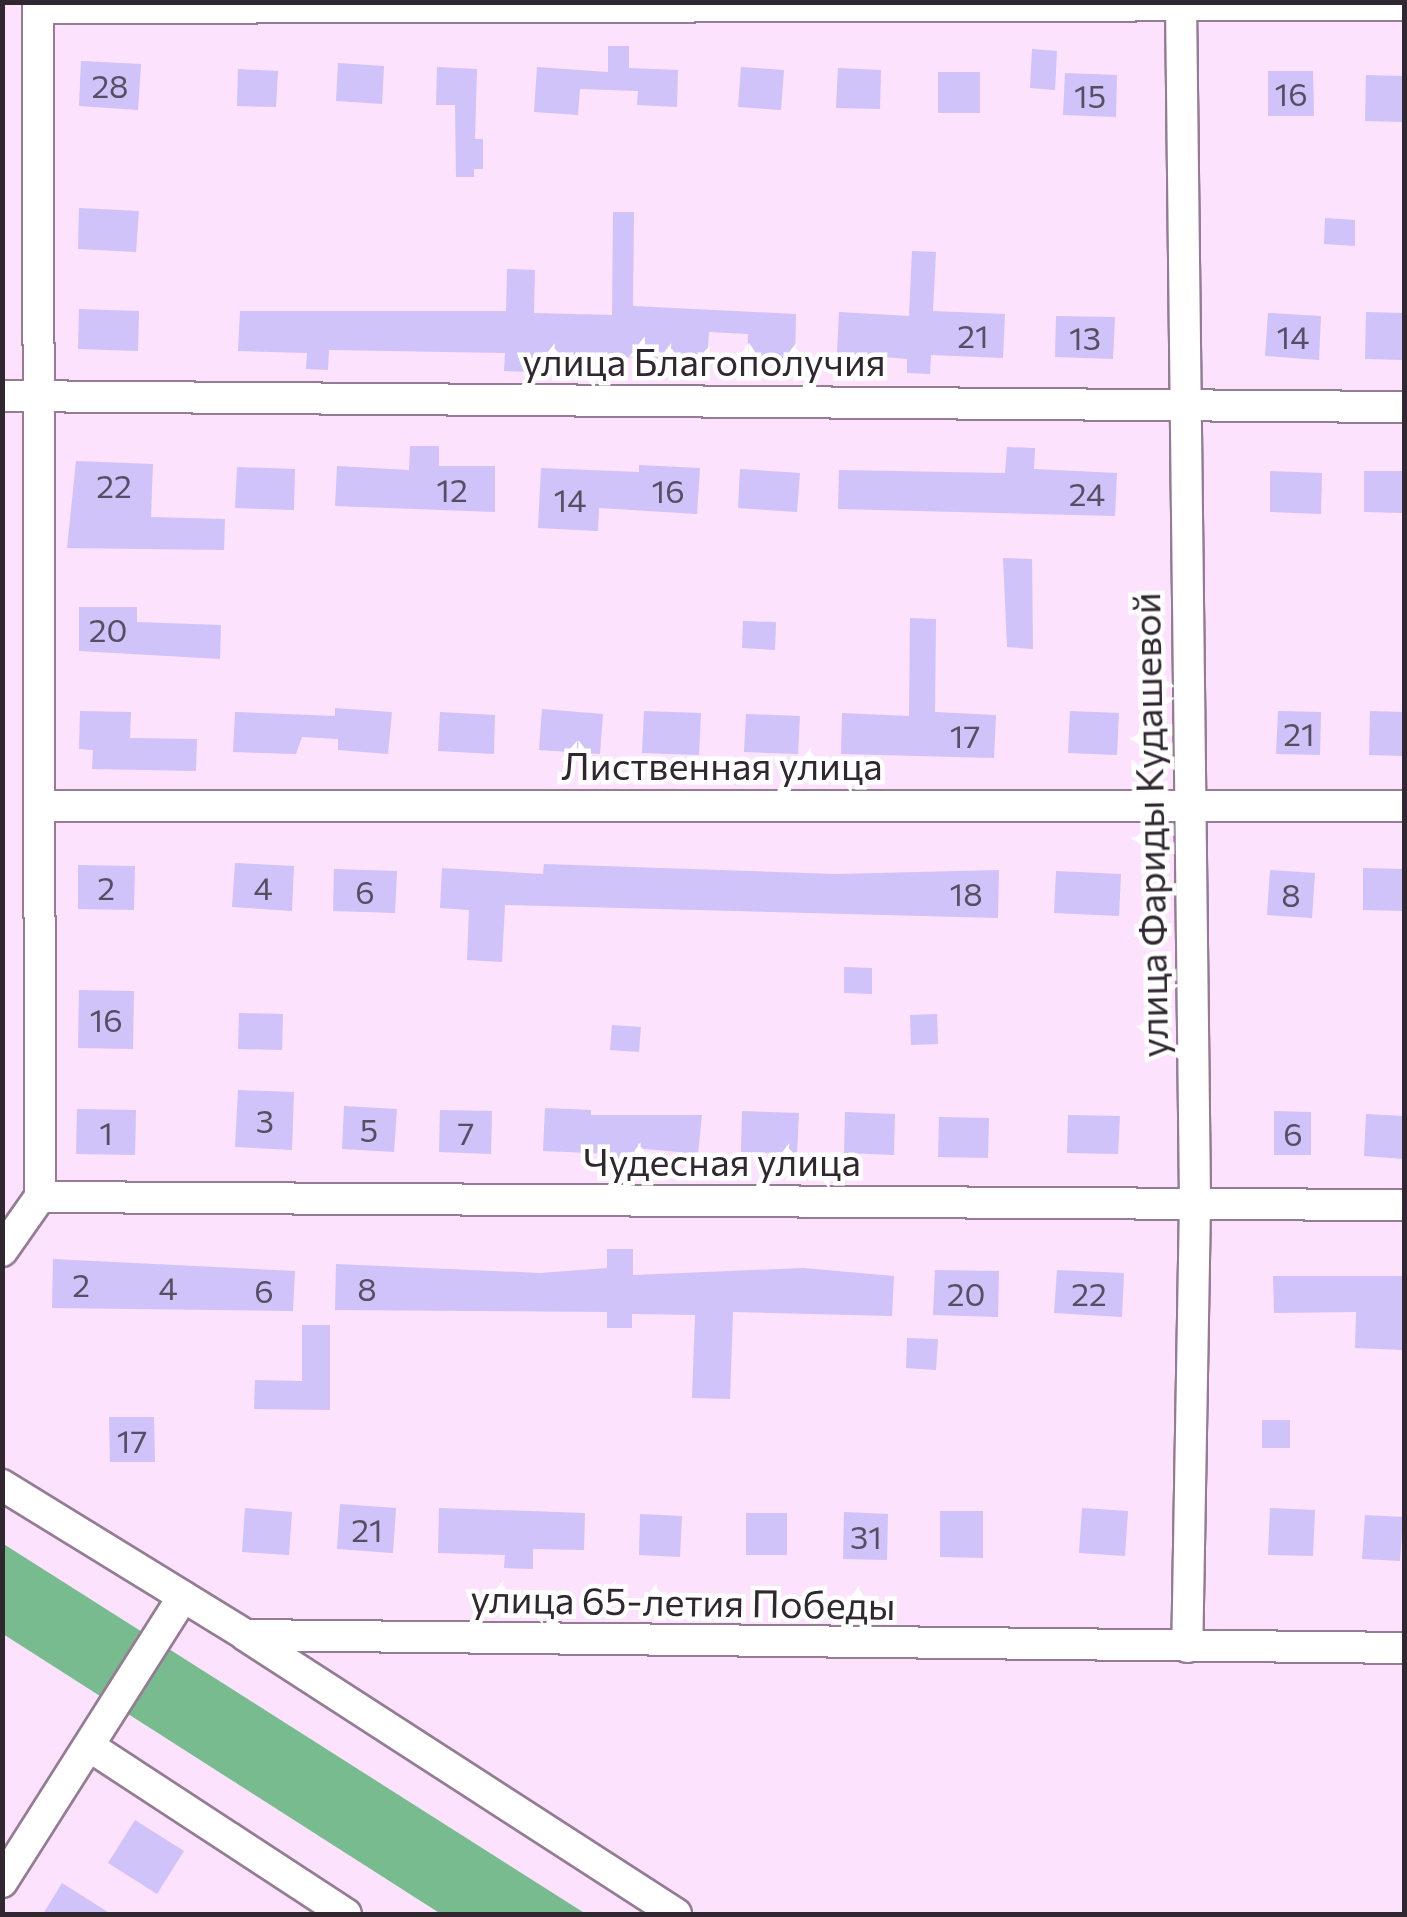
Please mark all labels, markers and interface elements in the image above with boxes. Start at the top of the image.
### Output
house number: 28 [91,66,129,104]
house number: 16 [1274,74,1308,112]
house number: 15 [1074,76,1106,114]
house number: 21 [957,316,989,354]
house number: 14 [1277,317,1309,355]
house number: 13 [1069,318,1101,356]
street label: улица Благополучия [522,338,886,384]
house number: 22 [96,466,132,504]
house number: 12 [436,470,468,508]
house number: 16 [651,471,685,509]
house number: 24 [1069,474,1105,512]
house number: 14 [554,480,586,518]
street label: улица Фариды Кудашевой [1122,592,1176,1058]
house number: 20 [89,610,127,648]
house number: 21 [1283,714,1315,752]
house number: 17 [950,716,980,754]
street label: Лиственная улица [561,742,883,788]
house number: 2 [97,868,115,906]
house number: 4 [253,868,273,906]
house number: 6 [355,872,375,910]
house number: 18 [949,874,983,912]
house number: 8 [1281,875,1301,913]
house number: 16 [89,1000,123,1038]
house number: 3 [256,1101,274,1139]
house number: 5 [360,1110,378,1148]
house number: 1 [99,1113,113,1151]
house number: 7 [458,1113,474,1151]
house number: 6 [1283,1114,1303,1152]
street label: Чудесная улица [583,1138,861,1184]
house number: 2 [72,1265,90,1303]
house number: 4 [158,1268,178,1306]
house number: 8 [357,1269,377,1307]
house number: 6 [254,1271,274,1309]
house number: 20 [947,1274,985,1312]
house number: 22 [1071,1274,1107,1312]
house number: 17 [117,1421,147,1459]
house number: 21 [351,1510,383,1548]
house number: 31 [850,1517,882,1555]
street label: улица 65-летия Победы [470,1574,896,1628]

